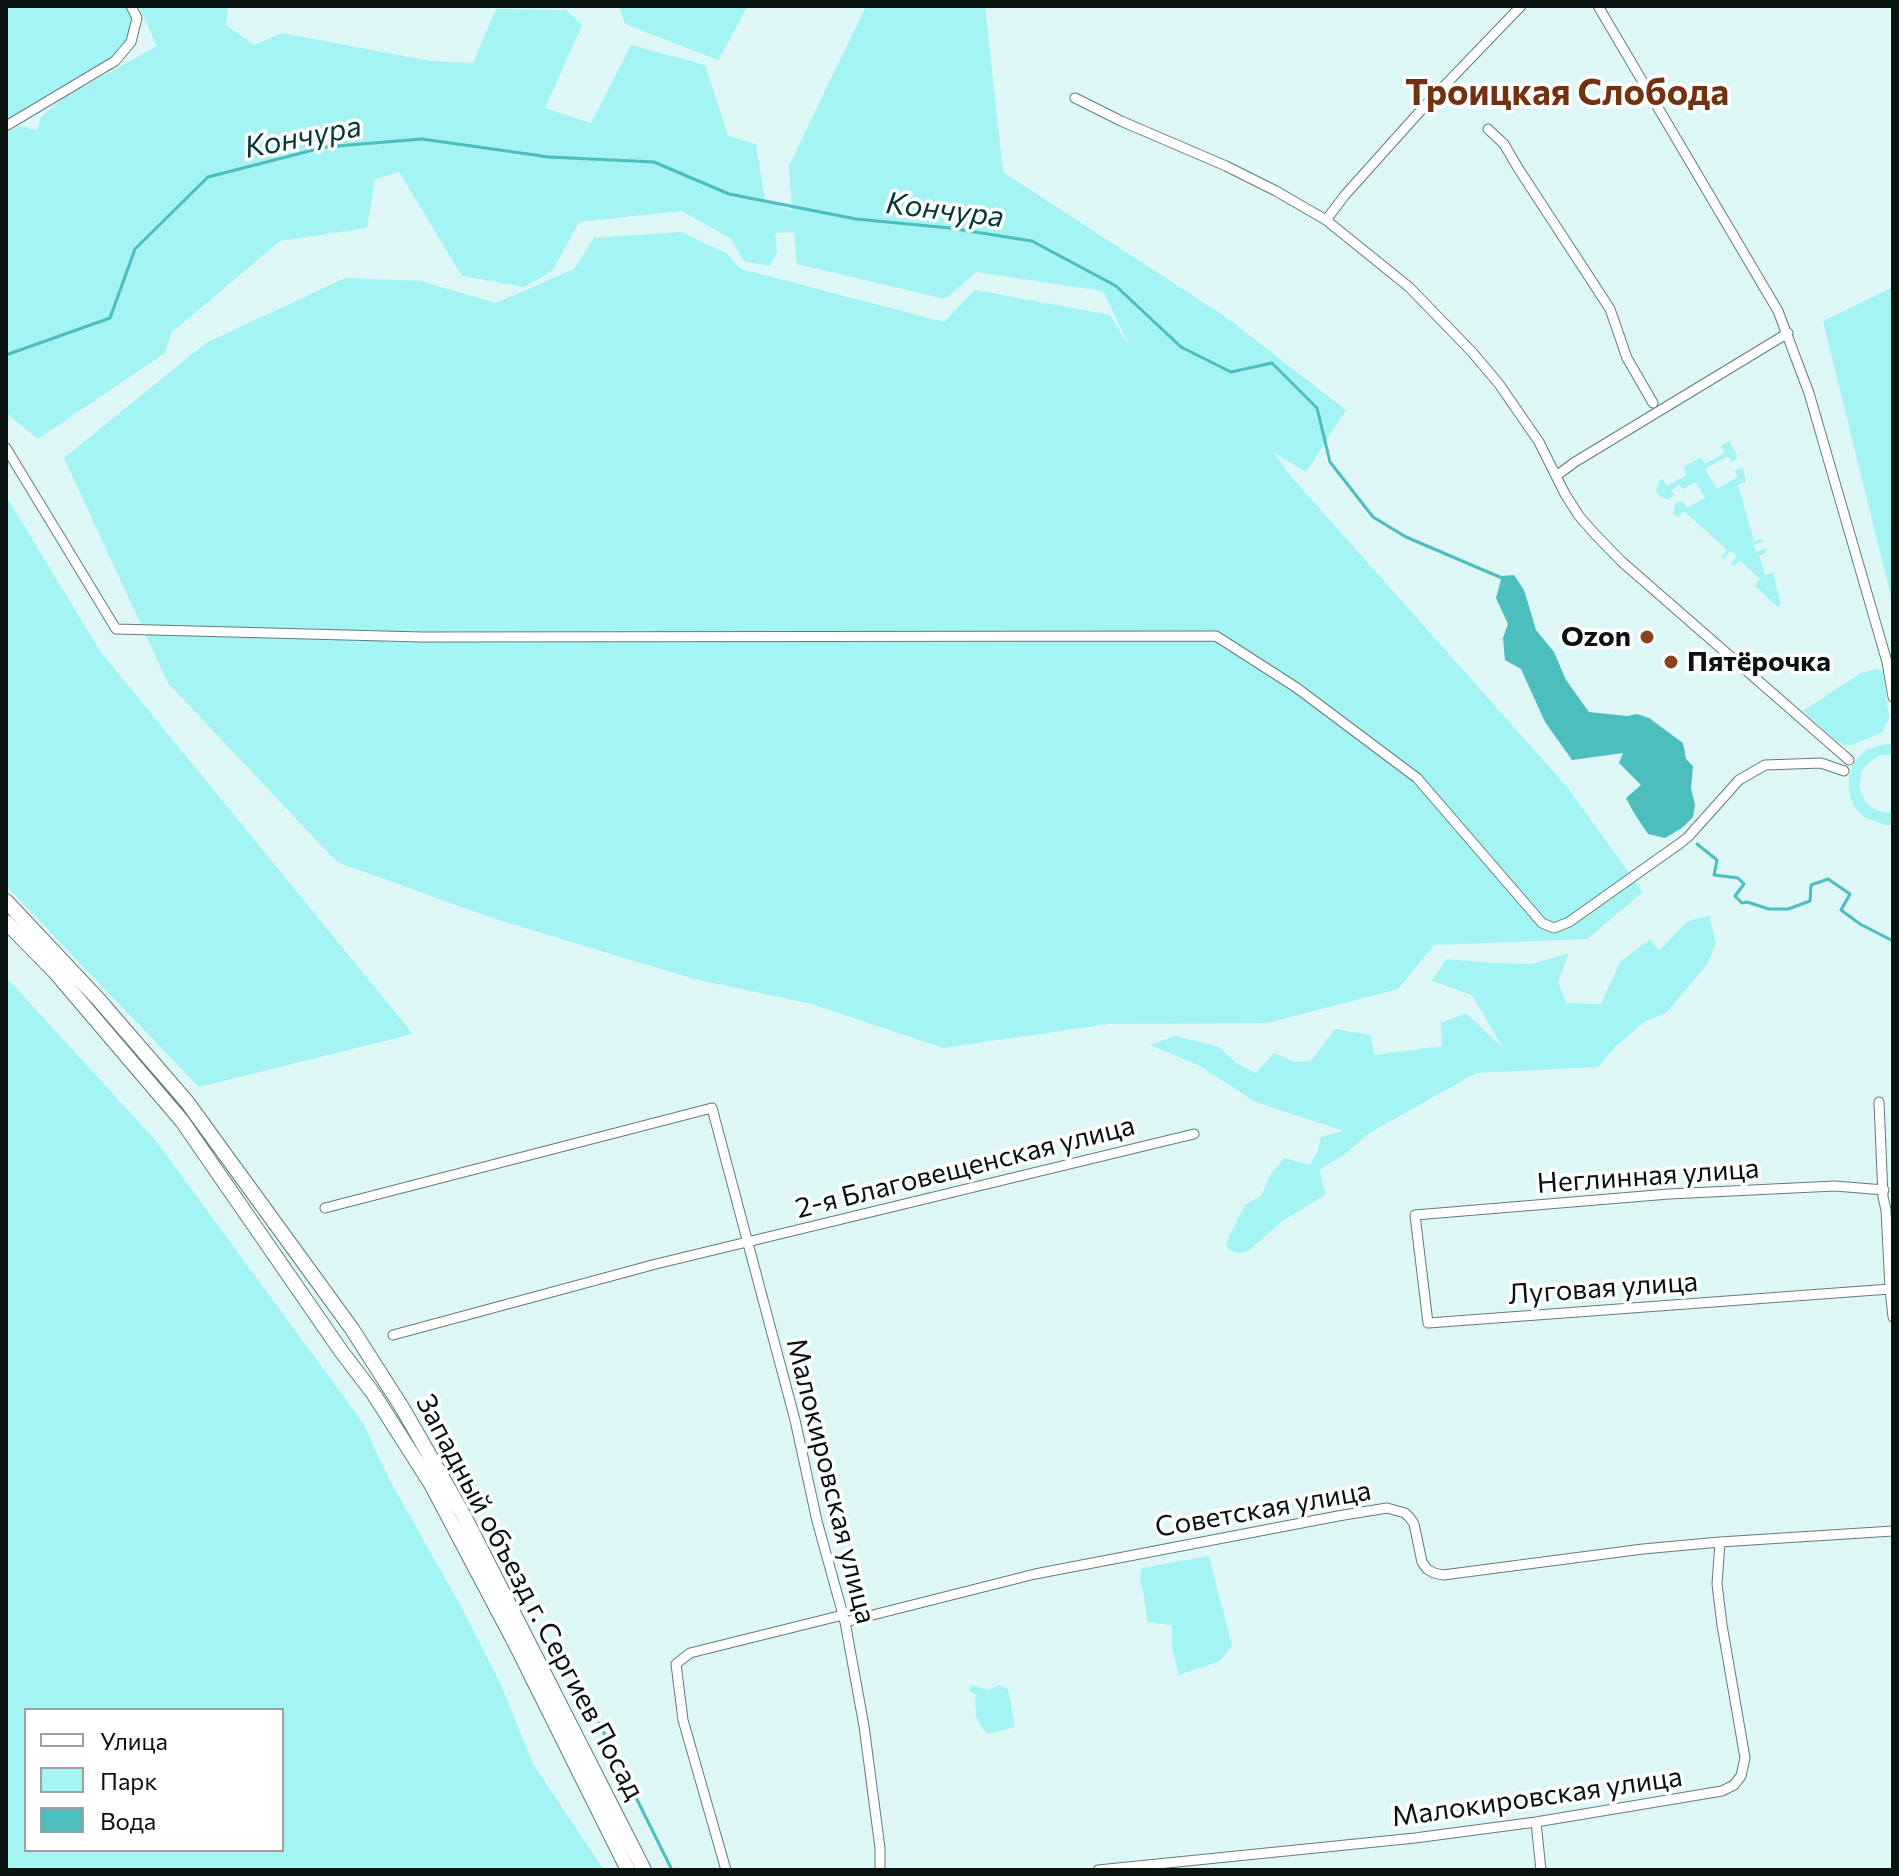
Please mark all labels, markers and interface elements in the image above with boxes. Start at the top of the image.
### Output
district label: Троицкая Слобода [1405,71,1729,115]
water label: Кончура [241,108,365,166]
water label: Кончура [884,185,1006,235]
place label: Ozon [1561,620,1631,654]
marker: Ozon [1638,628,1656,646]
place label: Пятёрочка [1687,645,1831,679]
marker: Пятёрочка [1662,653,1680,671]
street label: 2-я Благовещенская улица [792,1109,1138,1225]
street label: Неглинная улица [1536,1151,1760,1201]
street label: Луговая улица [1507,1265,1699,1311]
street label: Малокировская улица [779,1335,883,1627]
street label: Западный объезд г. Сергиев Посад [409,1389,651,1805]
street label: Советская улица [1152,1473,1374,1545]
legend [24,1708,284,1852]
text: Улица [100,1726,168,1755]
street label: Малокировская улица [1390,1760,1684,1834]
text: Парк [100,1766,157,1795]
text: Вода [100,1806,156,1835]

